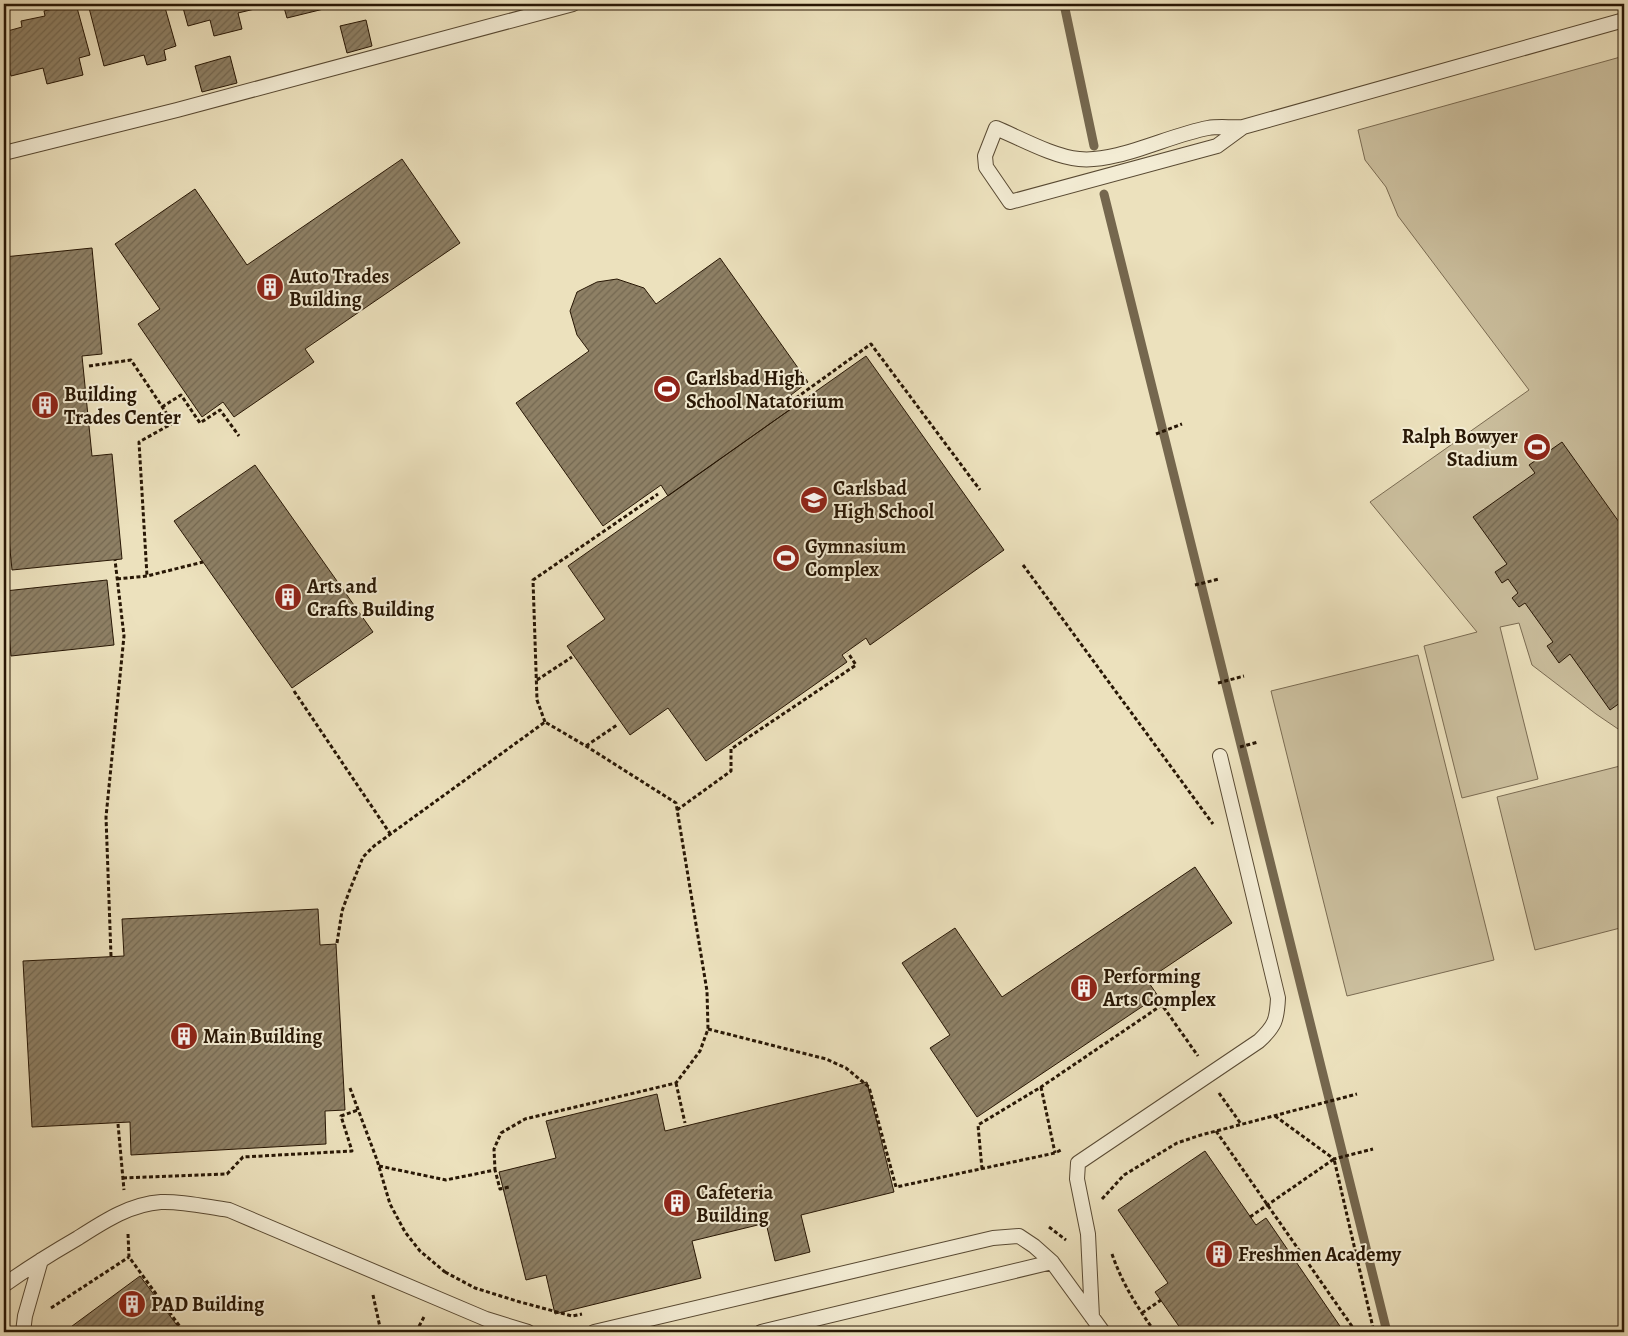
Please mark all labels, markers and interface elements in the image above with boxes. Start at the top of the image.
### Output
place label: Auto Trades Building [288,263,389,313]
building icon: Auto Trades Building [255,272,285,302]
place label: Carlsbad High School Natatorium [686,365,844,415]
sports icon: Carlsbad High School Natatorium [652,374,682,404]
place label: Building Trades Center [64,381,181,431]
building icon: Building Trades Center [30,390,60,420]
place label: Ralph Bowyer Stadium [1402,423,1518,473]
sports icon: Ralph Bowyer Stadium [1522,432,1552,462]
place label: Carlsbad High School [833,475,935,525]
school or university icon: Carlsbad High School [799,485,829,515]
place label: Gymnasium Complex [805,533,907,583]
sports icon: Gymnasium Complex [771,543,801,573]
place label: Arts and Crafts Building [306,573,435,623]
building icon: Arts and Crafts Building [273,582,303,612]
place label: Performing Arts Complex [1102,963,1216,1013]
building icon: Performing Arts Complex [1069,973,1099,1003]
building icon: Main Building [169,1021,199,1051]
place label: Main Building [203,1023,323,1050]
place label: Cafeteria Building [696,1179,774,1229]
building icon: Cafeteria Building [662,1188,692,1218]
building icon: Freshmen Academy [1204,1239,1234,1269]
place label: Freshmen Academy [1238,1241,1402,1268]
building icon: PAD Building [117,1289,147,1319]
place label: PAD Building [151,1291,265,1318]

